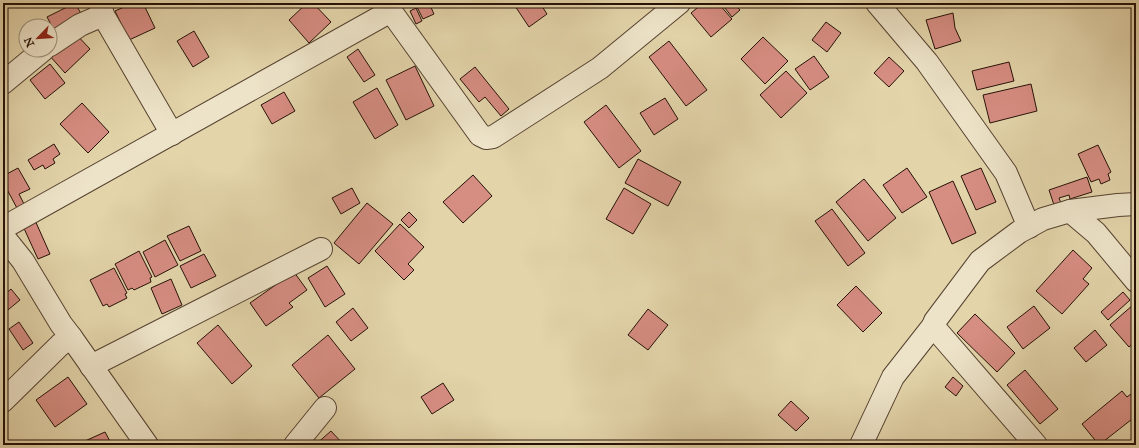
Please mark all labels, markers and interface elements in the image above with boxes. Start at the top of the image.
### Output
north arrow [18,18,58,58]
text: N [21,34,37,49]

